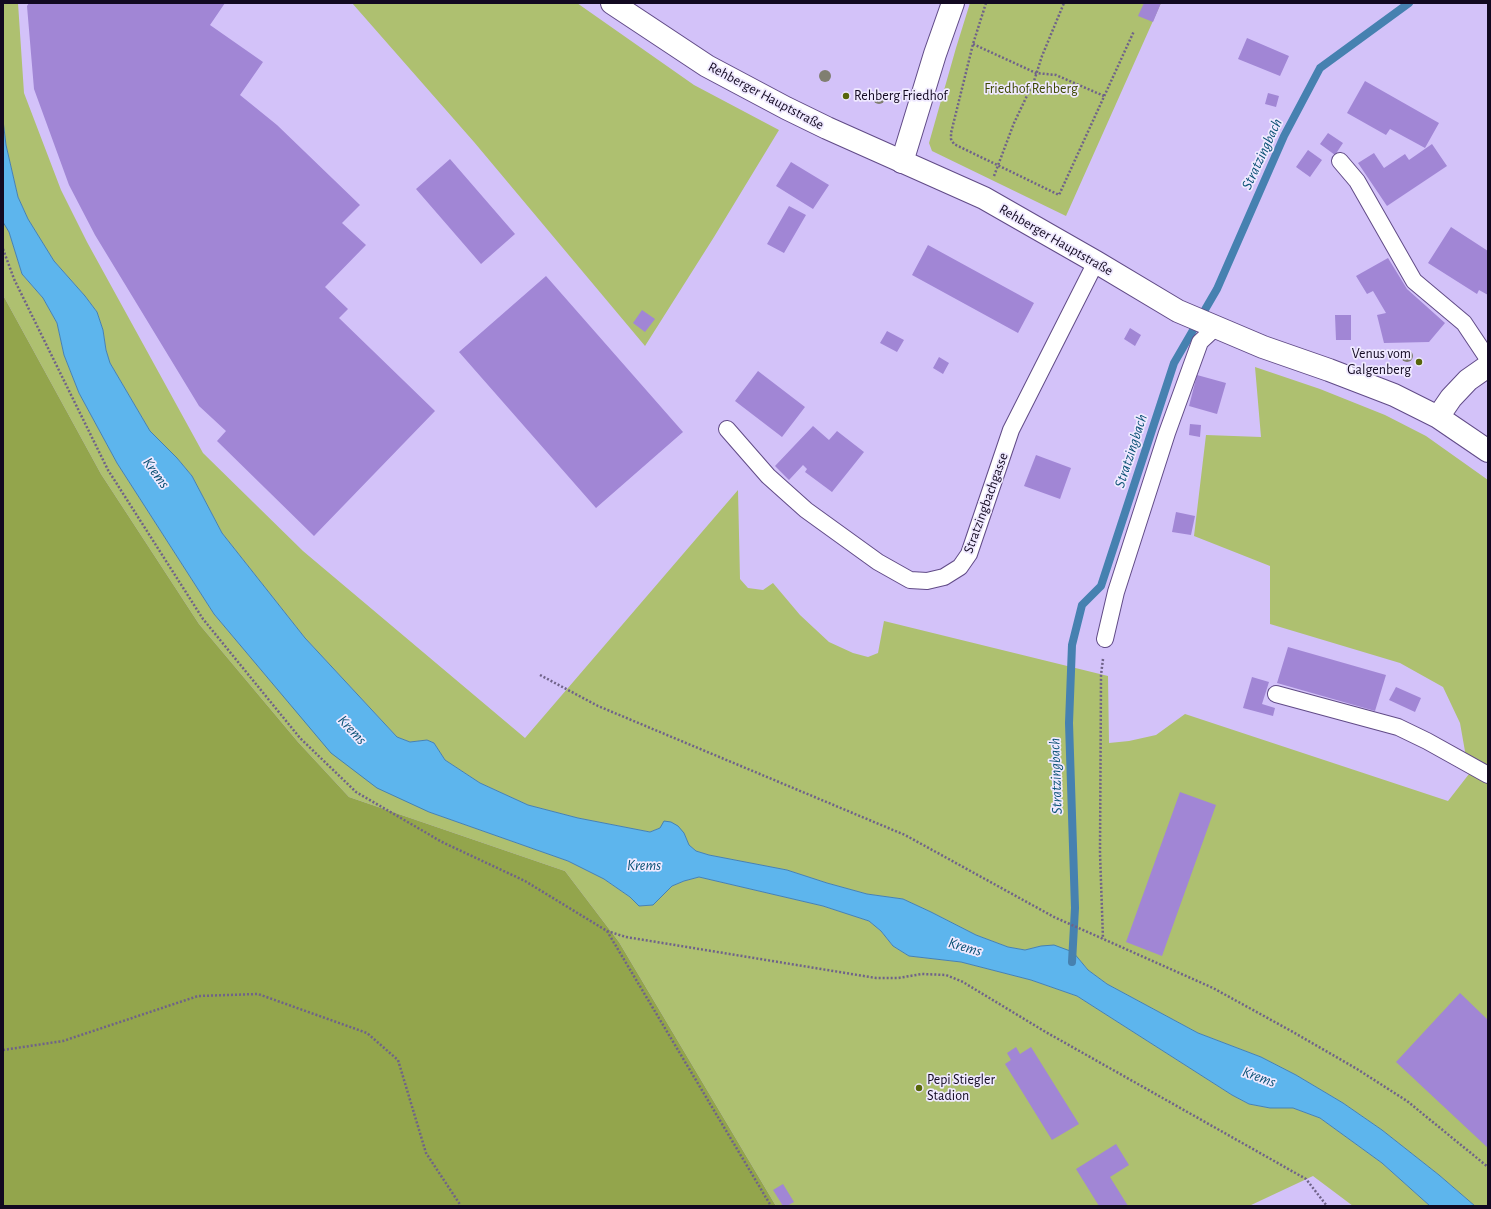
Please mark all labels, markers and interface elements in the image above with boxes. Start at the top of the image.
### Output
street label: Rehberger Hauptstraße [705,58,827,134]
park label: Friedhof Rehberg [984,81,1078,97]
place label: Rehberg Friedhof [854,88,948,104]
marker: Rehberg Friedhof [841,91,851,101]
water label: Stratzingbach [1238,116,1286,192]
street label: Rehberger Hauptstraße [996,201,1116,279]
place label: Venus vom Galgenberg [1347,346,1411,378]
marker: Venus vom Galgenberg [1414,357,1424,367]
water label: Stratzingbach [1111,412,1151,490]
street label: Stratzingbachgasse [960,450,1012,556]
water label: Krems [139,454,173,492]
water label: Krems [334,711,370,749]
water label: Stratzingbach [1046,738,1066,814]
water label: Krems [627,856,661,874]
water label: Krems [946,934,984,960]
water label: Krems [1240,1063,1278,1091]
place label: Pepi Stiegler Stadion [927,1072,995,1104]
marker: Pepi Stiegler Stadion [914,1083,924,1093]

